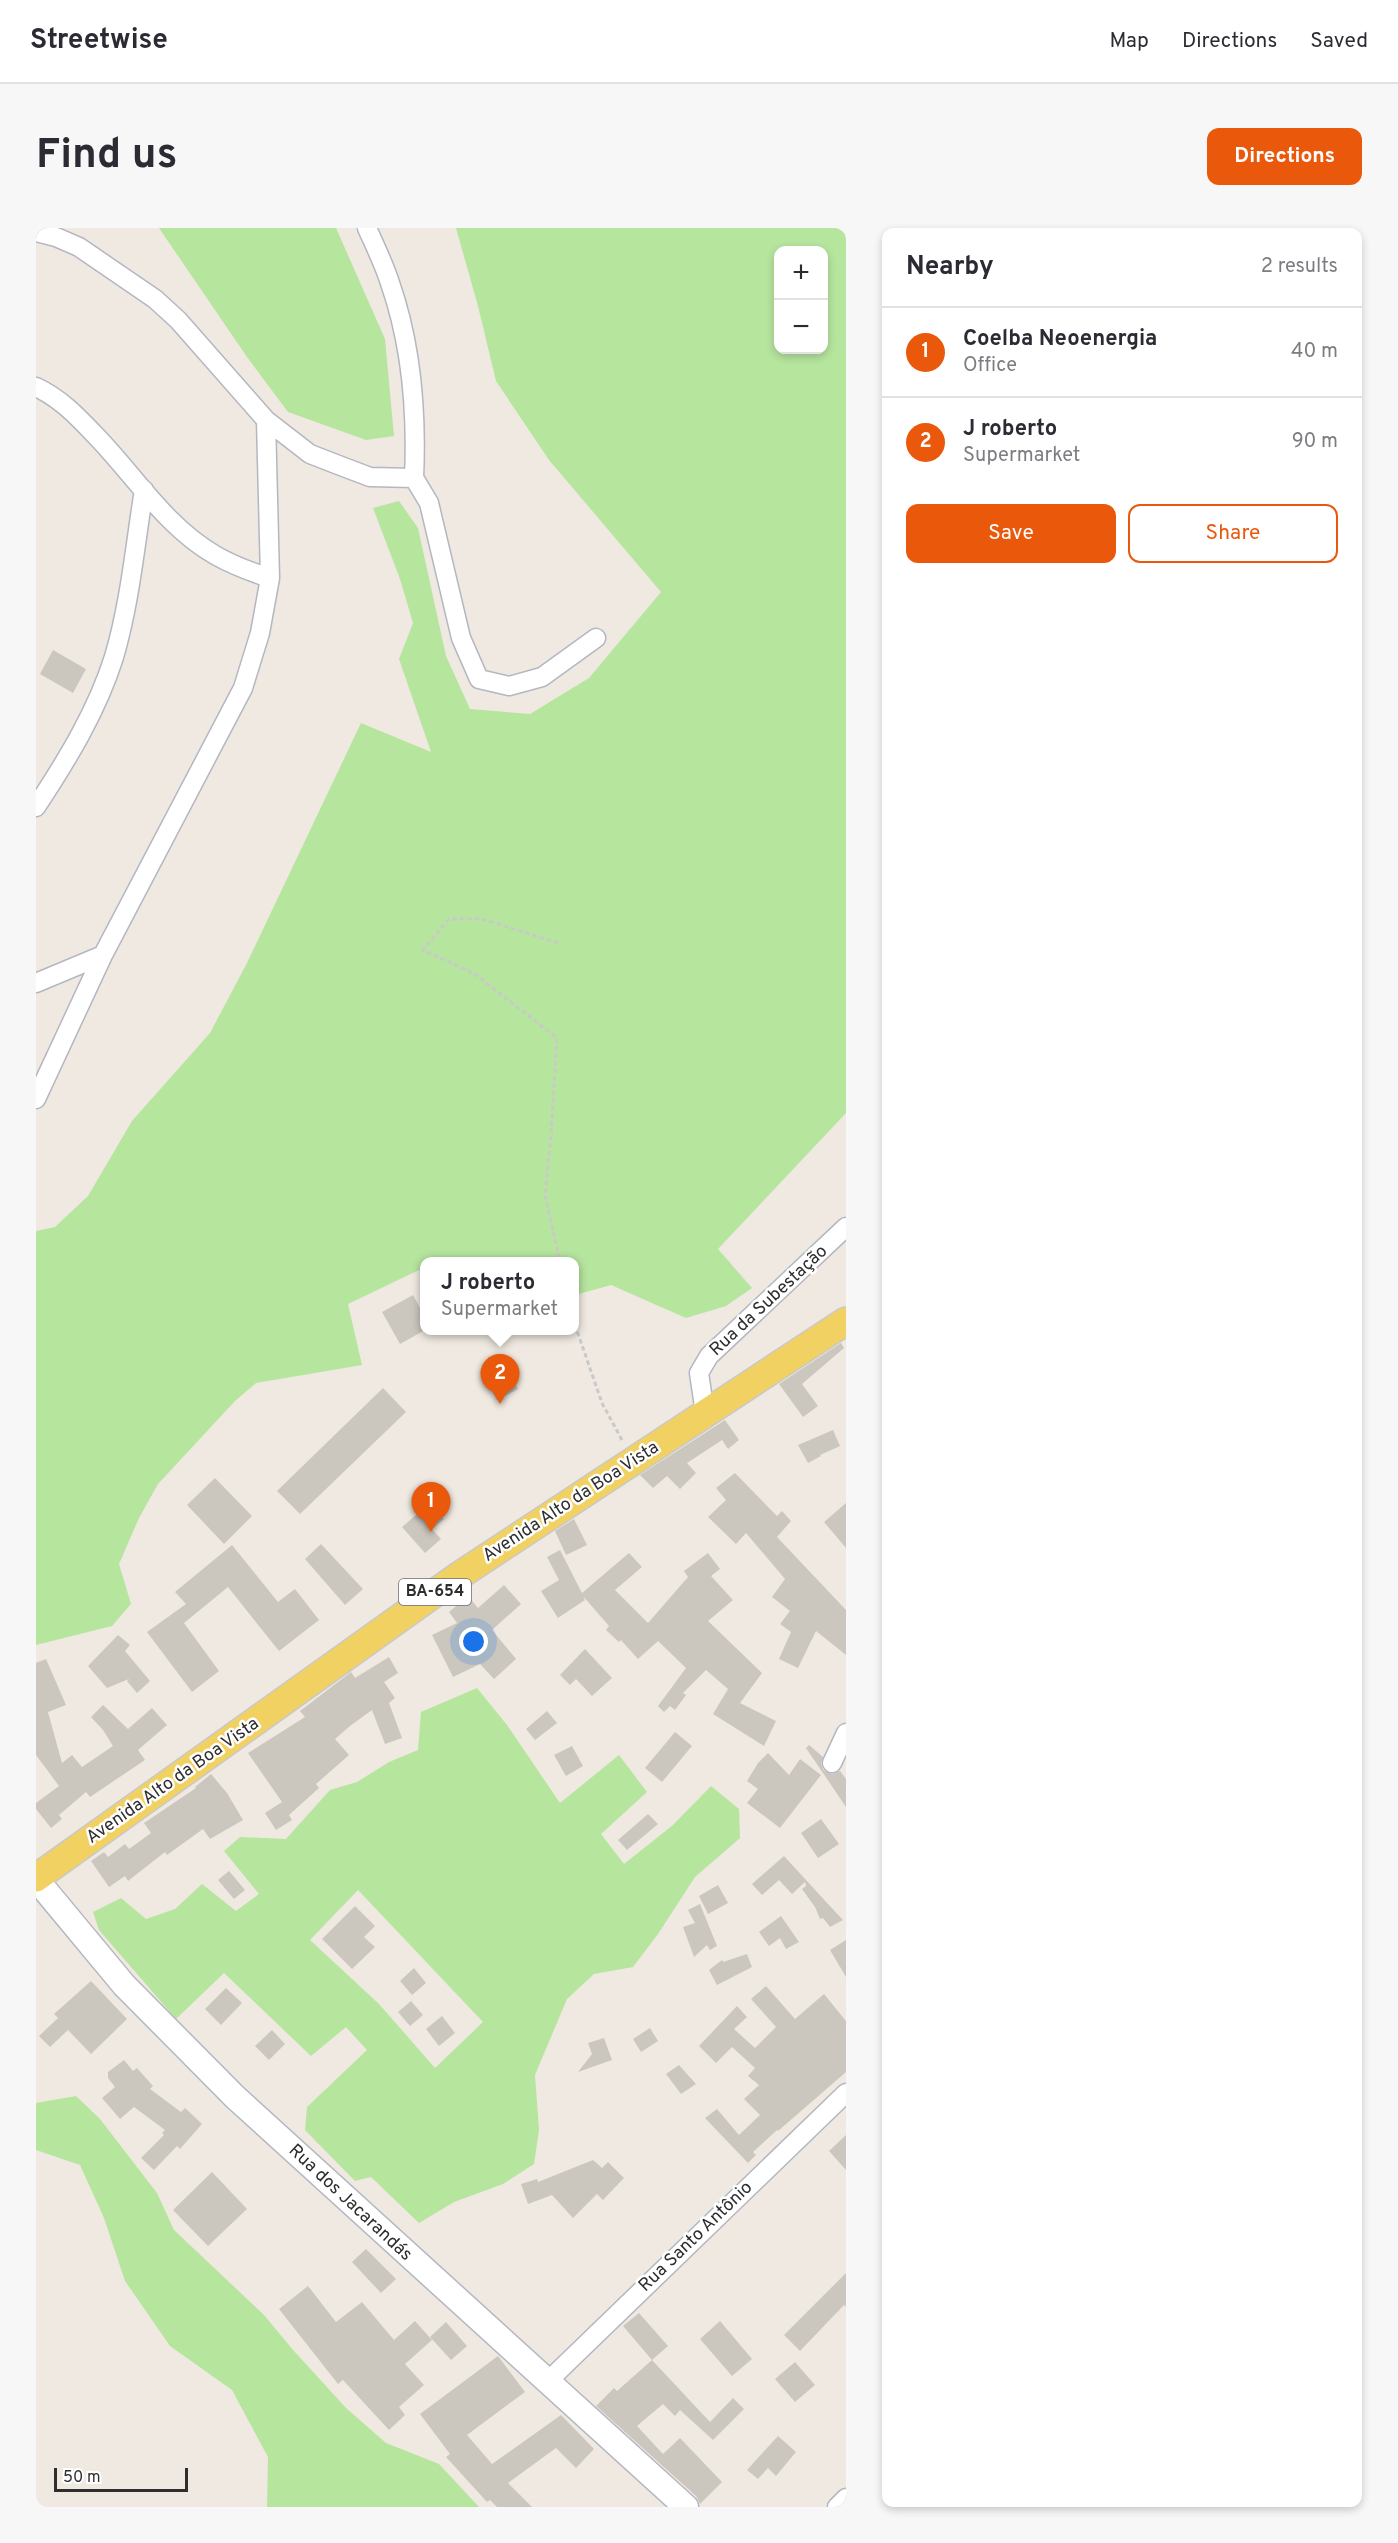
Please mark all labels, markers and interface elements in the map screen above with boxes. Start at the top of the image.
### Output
text: Streetwise [30,23,168,59]
text: Map [1109,28,1149,55]
text: Directions [1182,28,1277,55]
text: Saved [1310,28,1368,55]
button: Directions [1207,128,1362,185]
text: Find us [36,130,177,183]
map controls [774,246,828,354]
button: + [774,246,828,300]
text: Nearby [906,251,994,284]
text: 2 results [1261,254,1338,280]
button: − [774,300,828,354]
text: Coelba Neoenergia [963,326,1157,353]
text: 1 [922,339,930,365]
text: 40 m [1291,339,1338,365]
text: Office [963,353,1017,379]
text: J roberto [963,416,1057,443]
text: 2 [919,429,932,455]
text: 90 m [1292,429,1338,455]
text: Supermarket [963,443,1080,469]
button: Save [906,504,1116,563]
button: Share [1128,504,1338,563]
street label: Rua da Subestação [705,1240,833,1362]
popup [420,1257,579,1335]
text: J roberto [441,1270,535,1297]
text: Supermarket [441,1297,558,1323]
pin: 2 [480,1354,520,1404]
street label: Avenida Alto da Boa Vista [478,1436,664,1568]
pin: 1 [412,1482,450,1532]
road number: BA-654 [399,1579,471,1605]
your location [459,1627,488,1656]
street label: Avenida Alto da Boa Vista [82,1713,264,1849]
street label: Rua dos Jacarandás [283,2140,417,2266]
street label: Rua Santo Antônio [634,2177,758,2297]
scale bar [54,2465,188,2492]
text: 50 m [63,2468,101,2488]

